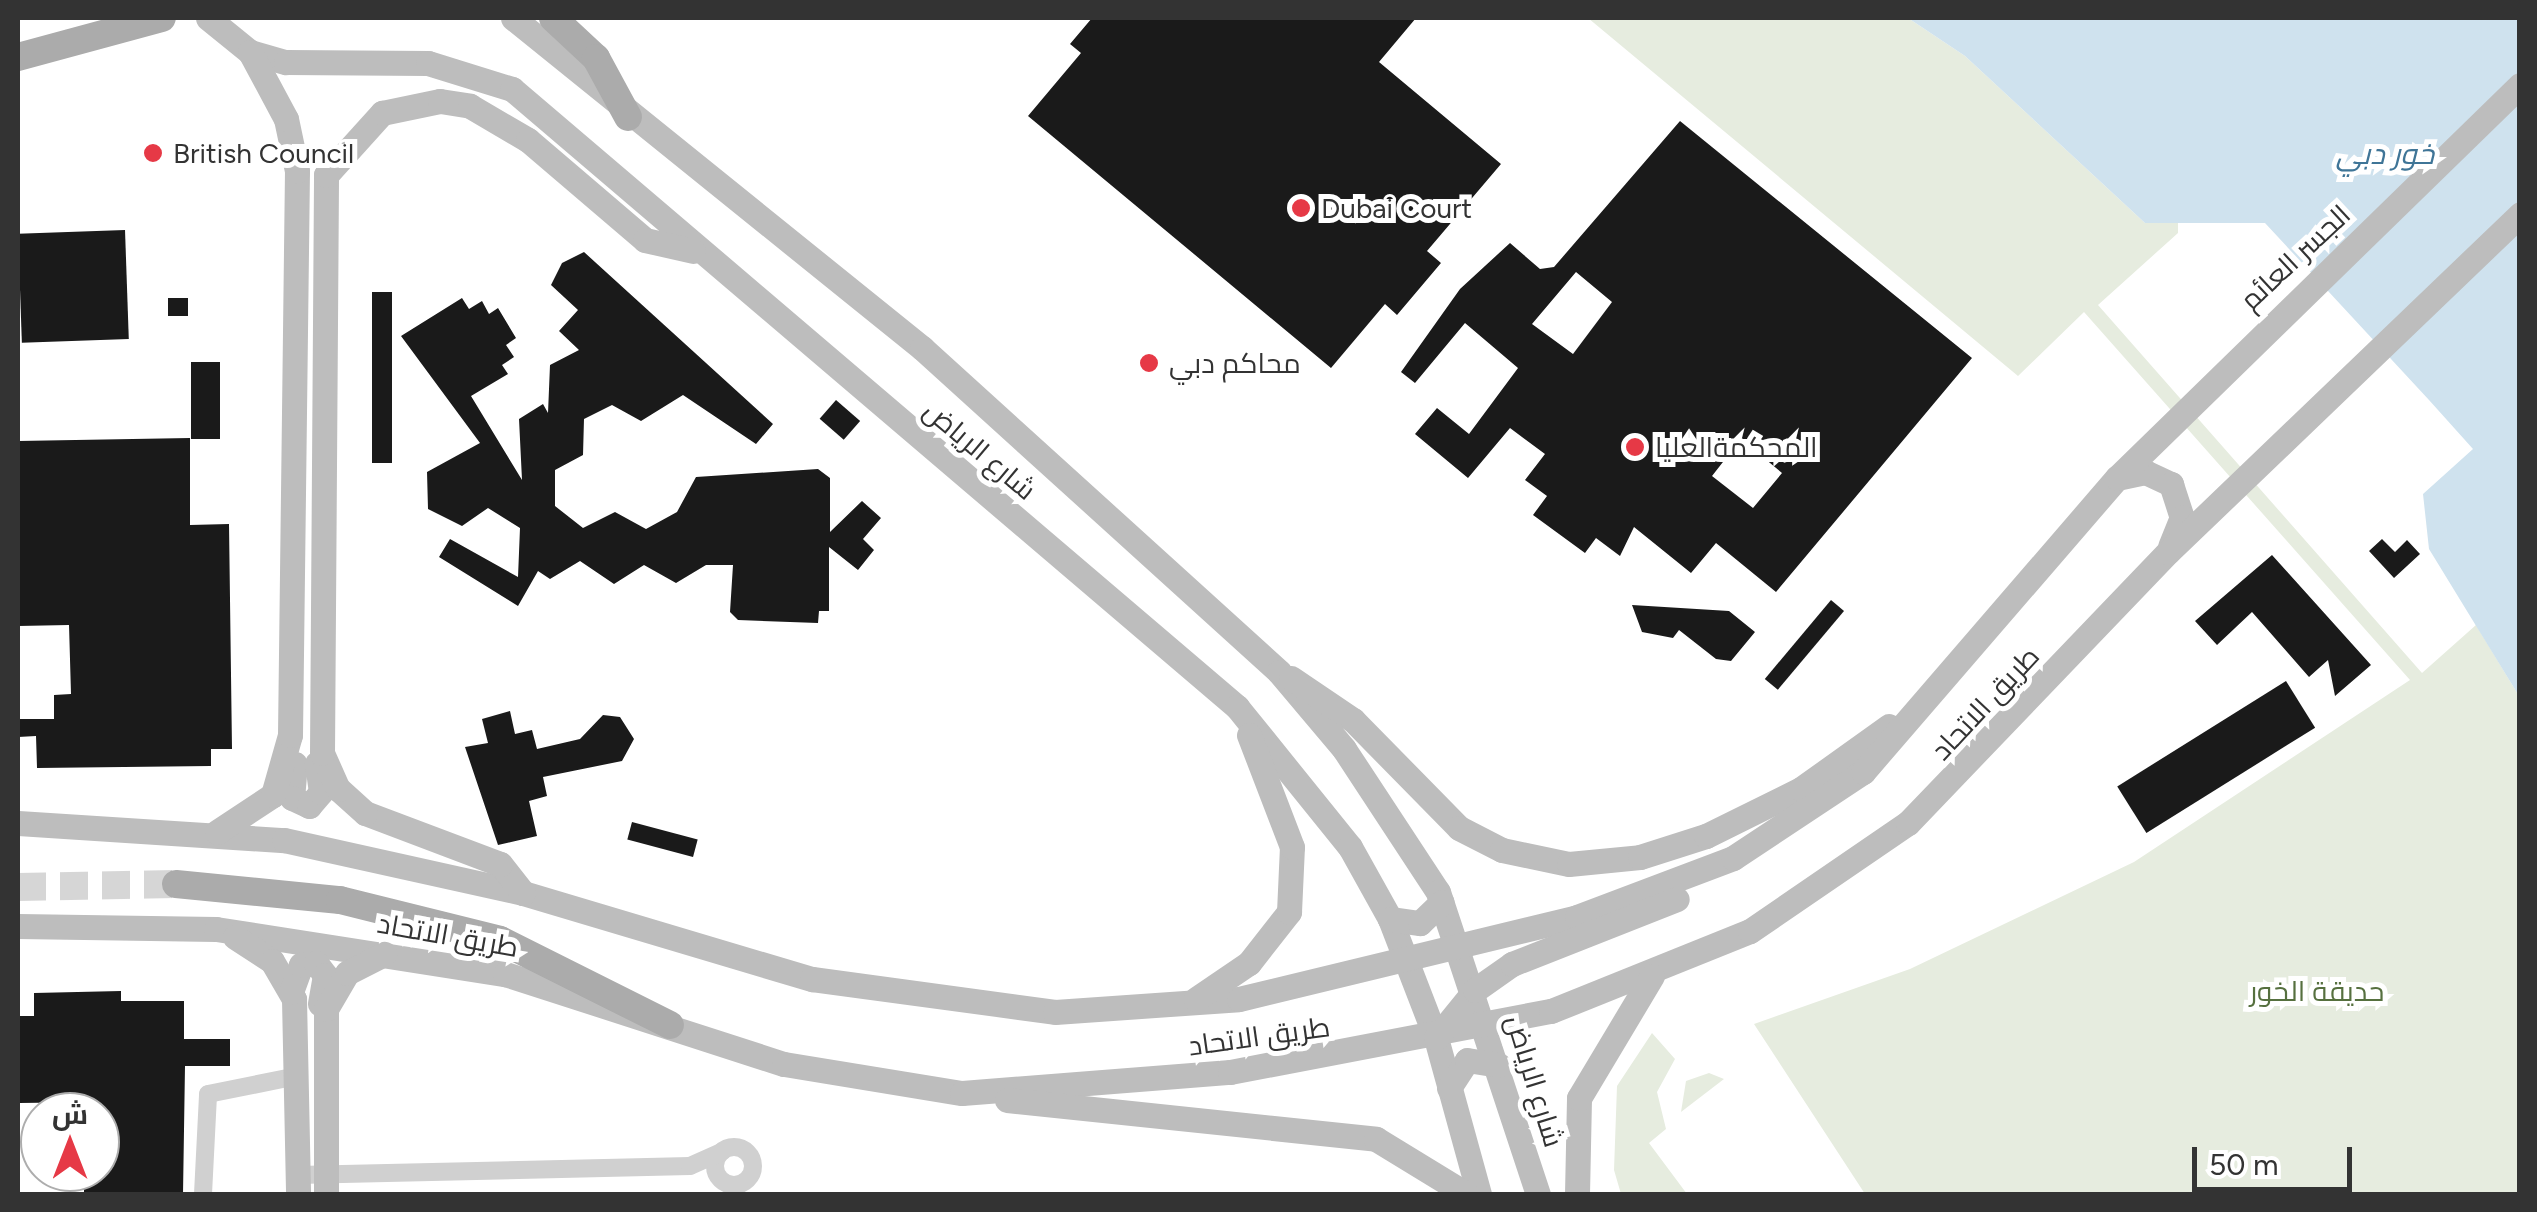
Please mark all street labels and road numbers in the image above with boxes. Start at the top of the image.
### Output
street label: الجسر العائم [2233,198,2357,316]
street label: شارع الرياض [917,393,1043,507]
street label: طريق الاتحاد [1924,639,2046,767]
street label: طريق الاتحاد [375,906,521,964]
street label: طريق الاتحاد [1186,1009,1332,1063]
street label: شارع الرياض [1499,1011,1571,1151]

